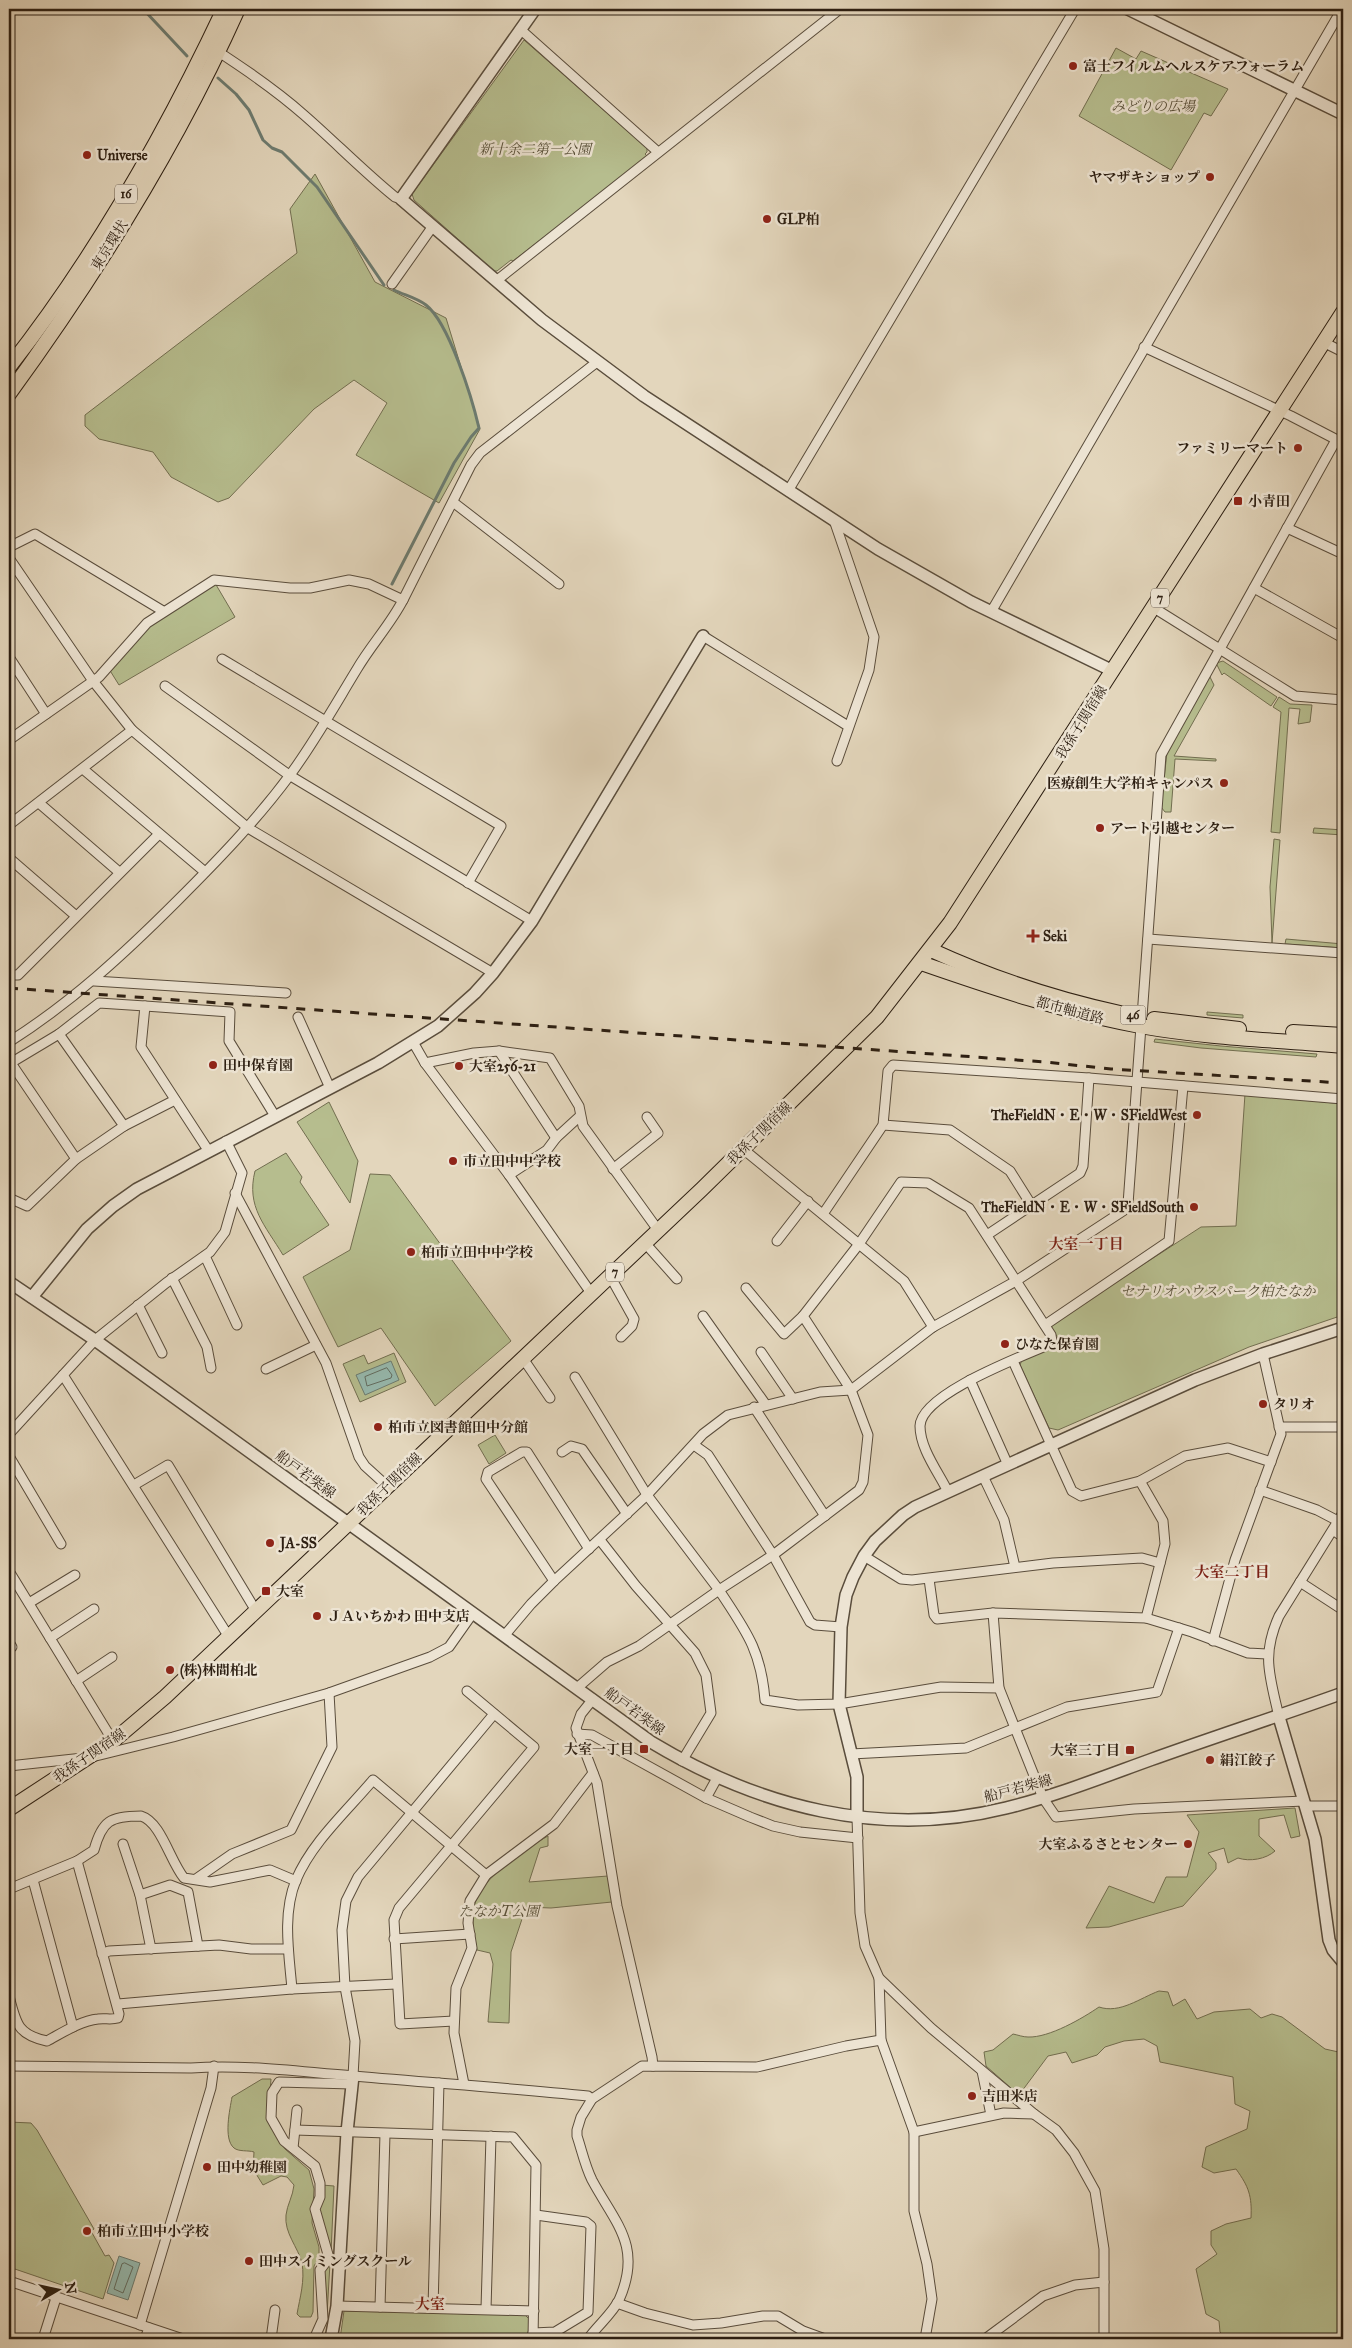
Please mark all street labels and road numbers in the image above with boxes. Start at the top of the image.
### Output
road number: 16 [115,184,137,203]
street label: 東京環状 [87,217,131,274]
road number: 7 [1151,588,1169,608]
street label: 我孫子関宿線 [1052,682,1111,762]
street label: 都市軸道路 [1034,993,1106,1028]
road number: 46 [1120,1006,1146,1024]
street label: 我孫子関宿線 [723,1098,795,1169]
road number: 7 [606,1262,624,1282]
street label: 船戸若柴線 [272,1447,339,1502]
street label: 我孫子関宿線 [353,1449,425,1520]
street label: 船戸若柴線 [601,1684,668,1739]
street label: 我孫子関宿線 [50,1725,129,1786]
street label: 船戸若柴線 [982,1771,1054,1806]

